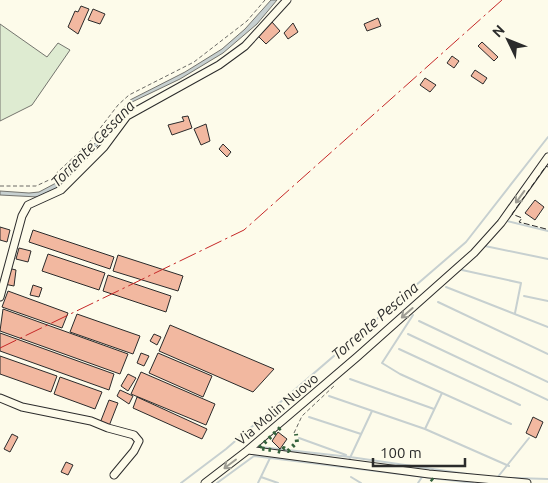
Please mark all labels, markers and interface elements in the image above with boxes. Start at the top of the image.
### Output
north arrow [483,15,533,65]
text: N [489,22,508,40]
water label: Torrente Cessana [47,97,138,190]
one-way arrow [514,190,525,203]
water label: Torrente Pescina [328,278,422,363]
one-way arrow [401,308,414,319]
street label: Via Molin Nuovo [232,370,322,448]
scale bar [373,436,466,468]
text: 100 m [380,444,422,461]
one-way arrow [223,459,237,469]

